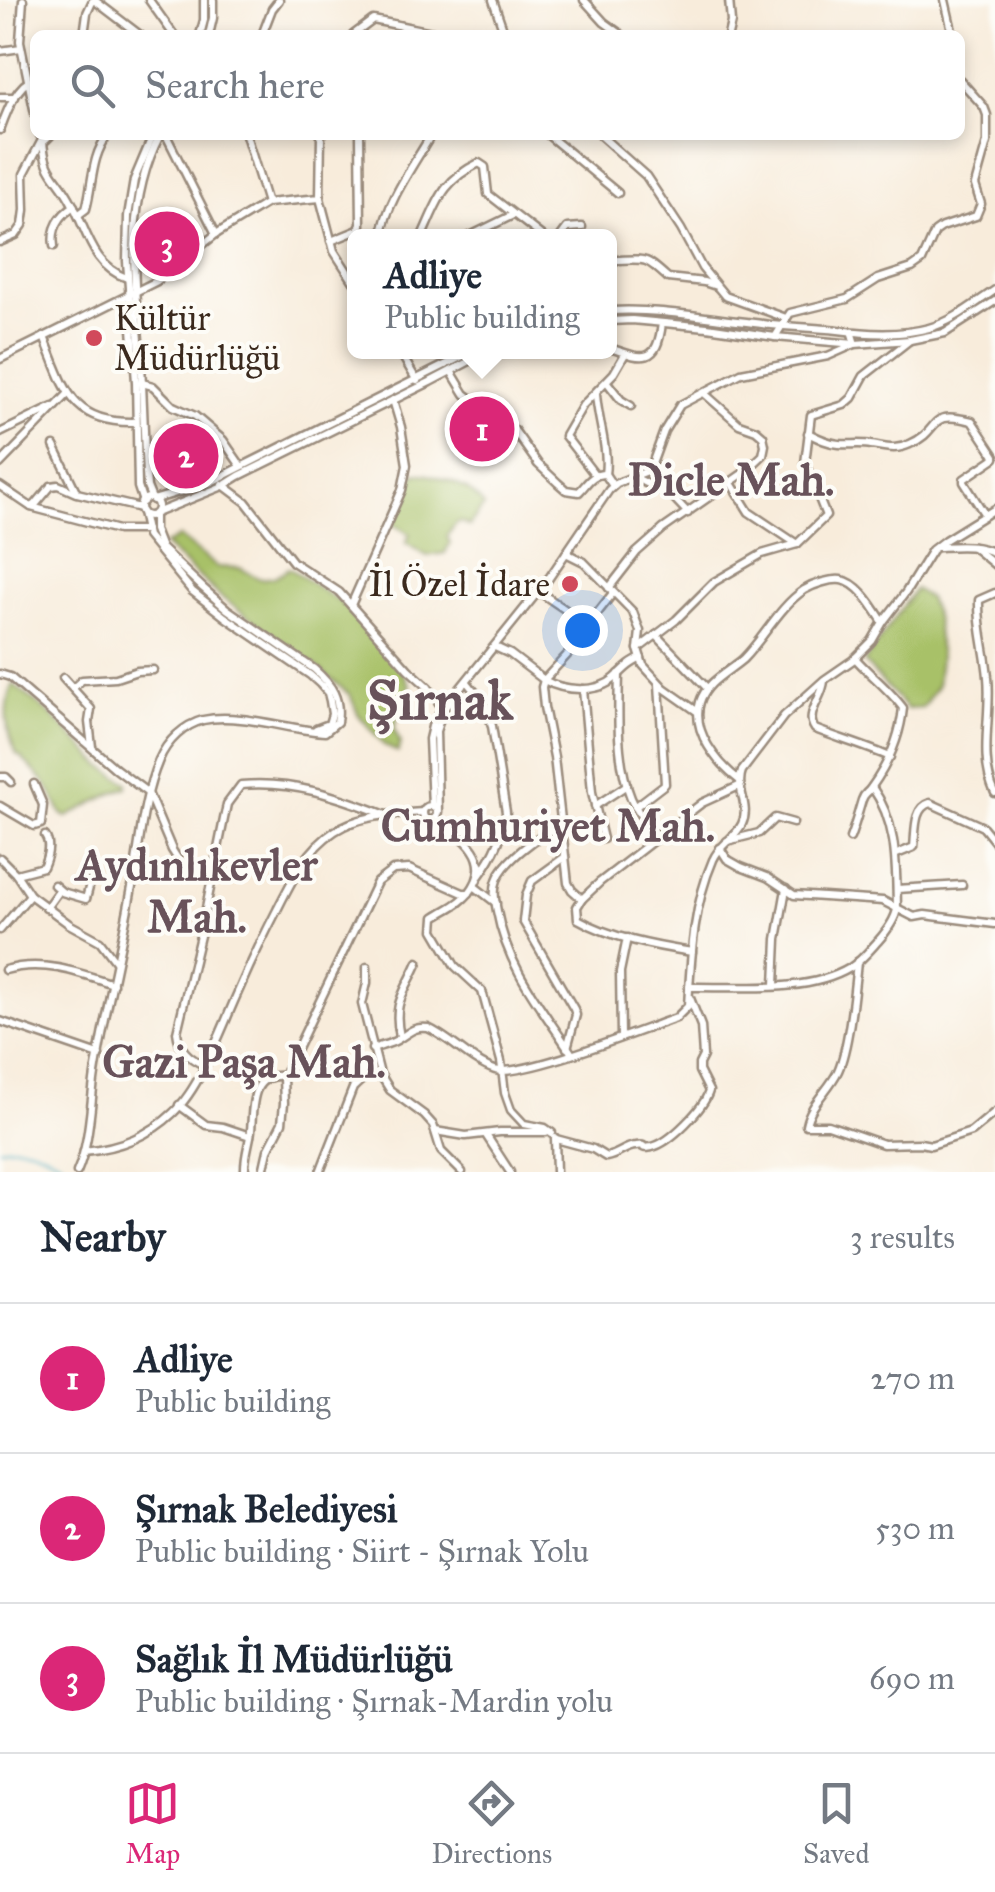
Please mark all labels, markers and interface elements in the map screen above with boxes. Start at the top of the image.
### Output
search box [30,30,965,140]
icon: search [65,58,120,113]
text: Search here [145,62,325,108]
pin: 3 [134,206,200,282]
popup [347,229,617,359]
text: Adliye [384,252,482,298]
place label: Kültür Müdürlüğü [114,297,280,380]
text: Public building [384,298,580,337]
marker: Kültür Müdürlüğü [83,327,105,349]
pin: 1 [450,392,514,466]
pin: 2 [154,418,218,494]
district label: Dicle Mah. [628,452,834,507]
place label: İl Özel İdare [369,562,550,606]
marker: İl Özel İdare [559,573,581,595]
your location [557,605,608,656]
district label: Şırnak [367,667,514,735]
district label: Cumhuriyet Mah. [381,798,715,853]
district label: Aydınlıkevler Mah. [73,837,319,944]
district label: Gazi Paşa Mah. [102,1034,386,1090]
text: Nearby [40,1211,165,1263]
text: 3 results [850,1218,955,1257]
text: Adliye [135,1336,233,1382]
text: 1 [66,1359,79,1398]
text: 270 m [871,1359,955,1398]
text: Public building [135,1382,330,1421]
text: Şırnak Belediyesi [135,1486,397,1532]
text: 2 [65,1509,80,1548]
text: 530 m [875,1509,955,1548]
text: Public building · Siirt - Şırnak Yolu [135,1532,589,1571]
text: Sağlık İl Müdürlüğü [135,1636,453,1682]
text: 3 [66,1659,79,1698]
text: 690 m [869,1659,955,1698]
text: Public building · Şırnak-Mardin yolu [135,1682,613,1721]
tab: Map [125,1776,180,1871]
tab: Directions [431,1776,552,1871]
tab: Saved [803,1776,870,1871]

